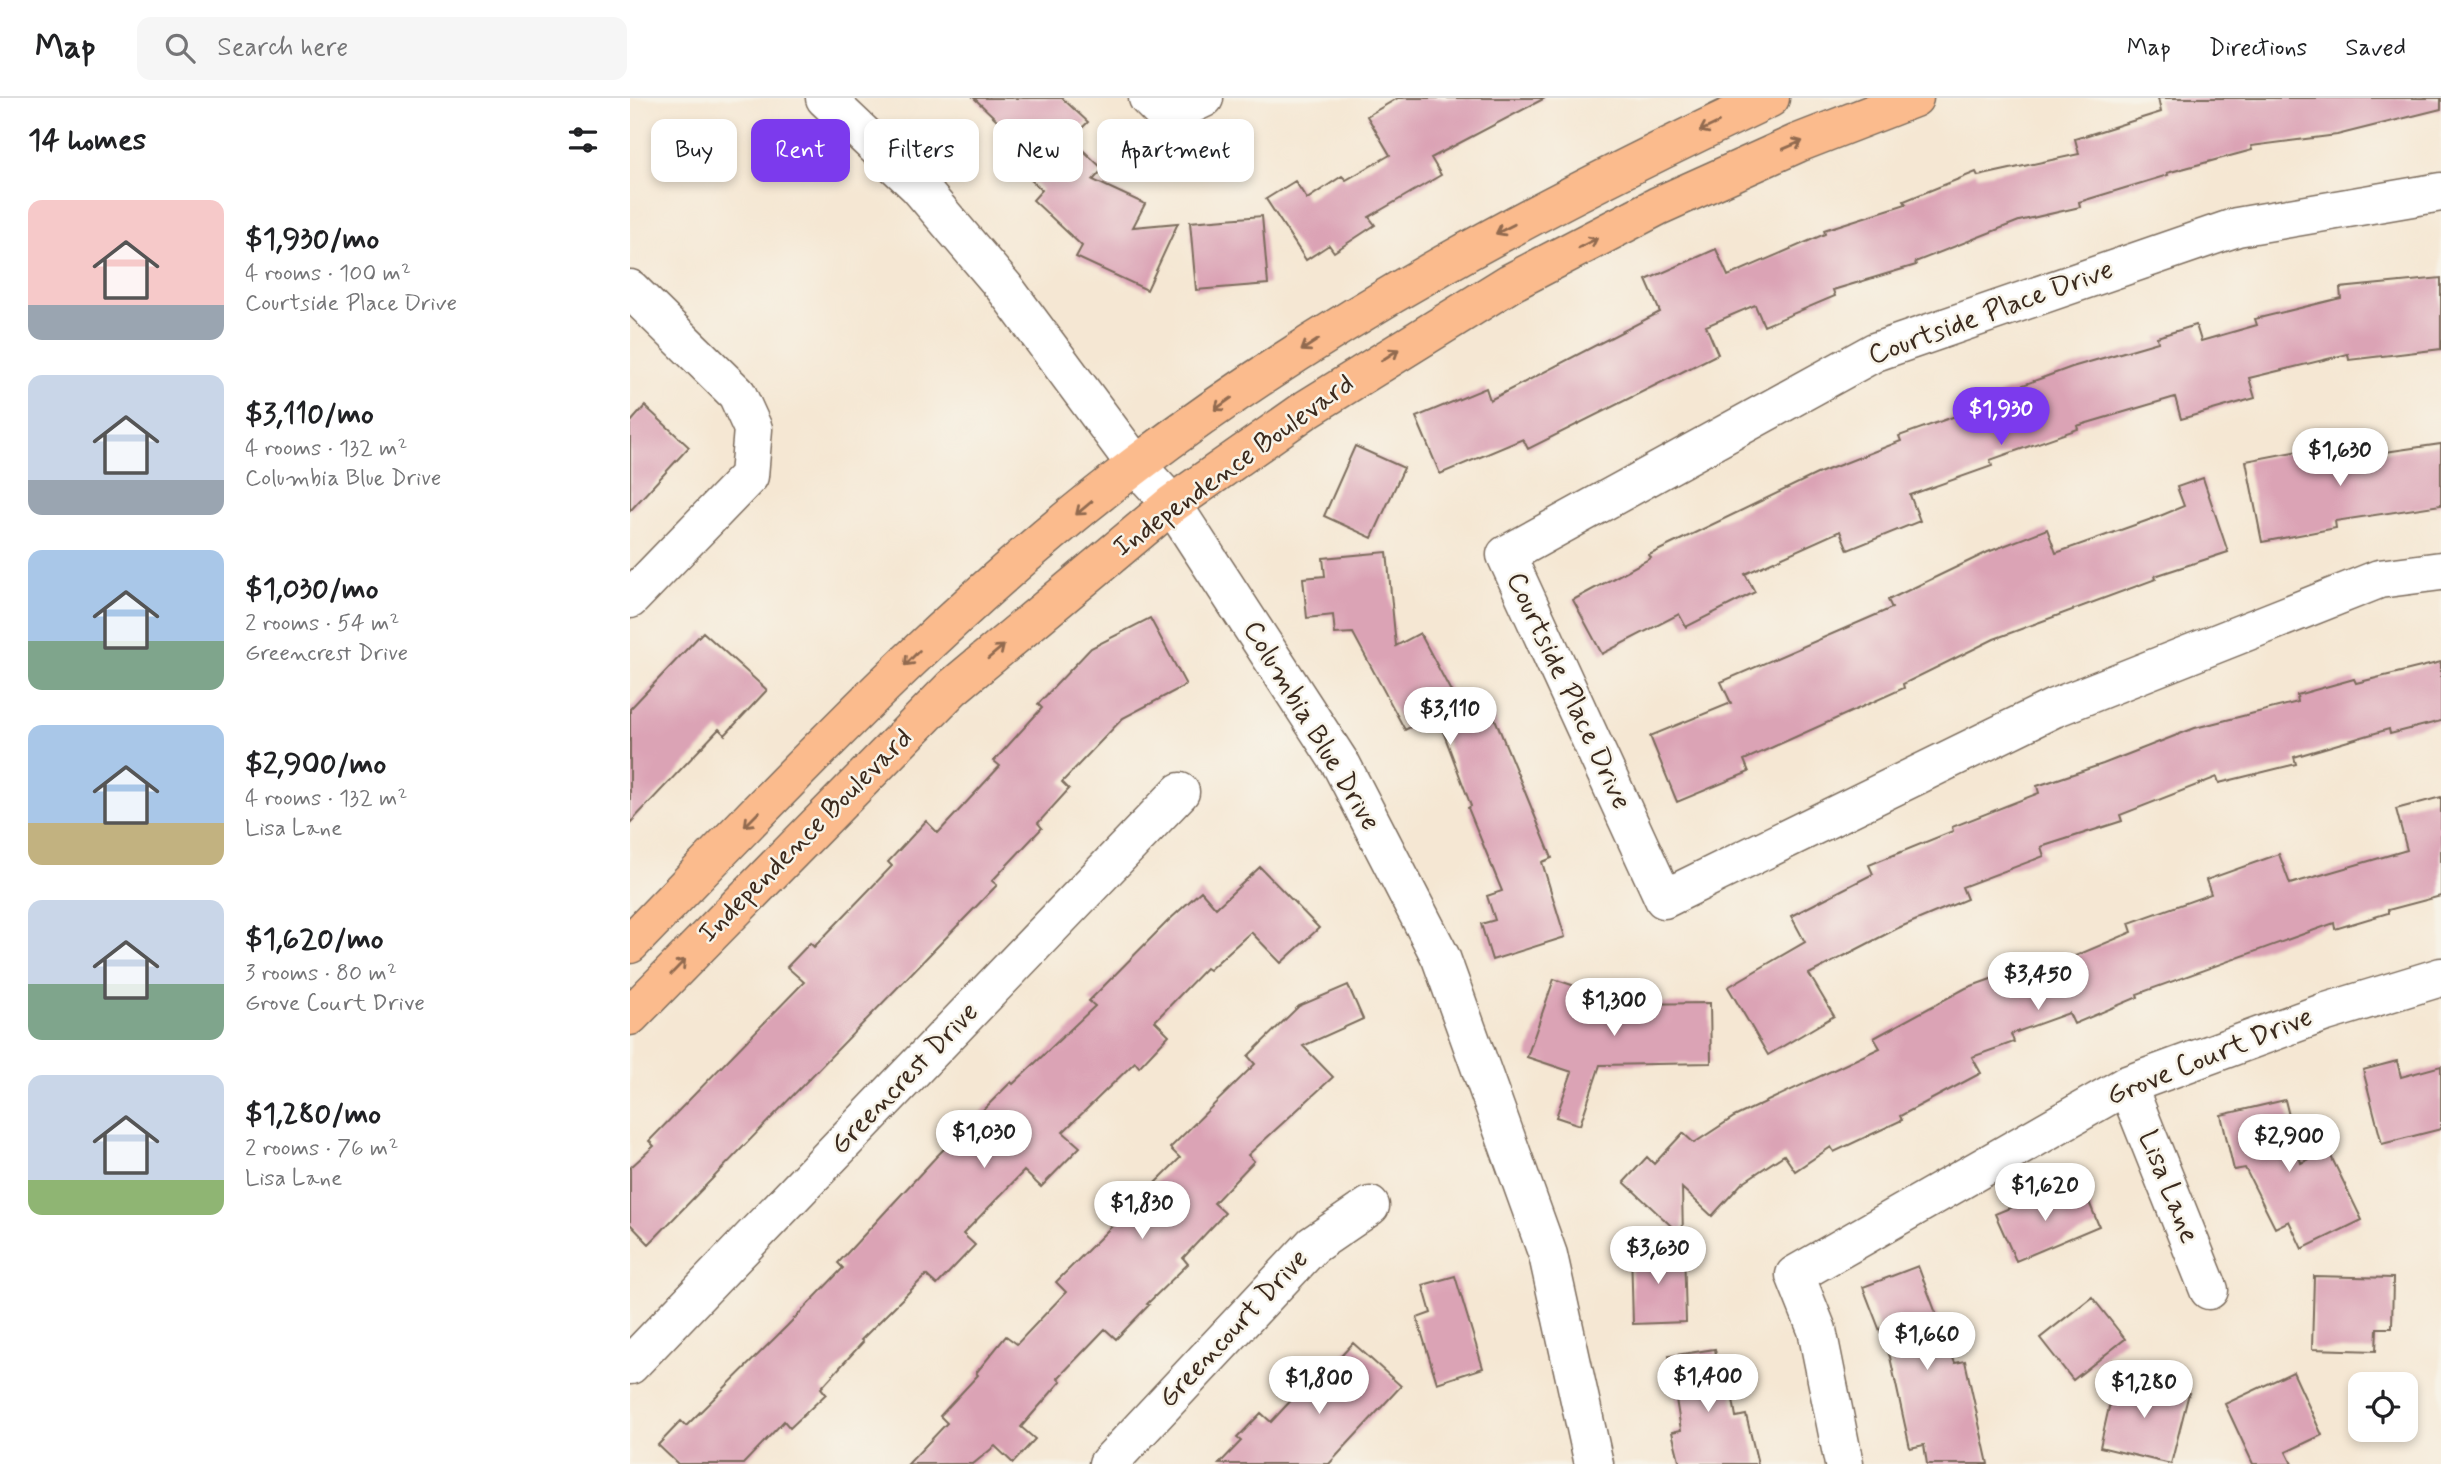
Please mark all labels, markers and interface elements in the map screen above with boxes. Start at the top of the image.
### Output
search box [137,17,627,80]
text: Map [35,26,95,70]
icon: search [161,29,199,67]
text: Search here [217,31,348,65]
text: Map [2127,33,2171,64]
text: Directions [2209,33,2307,64]
text: Saved [2345,33,2406,64]
chip: Buy [651,119,737,182]
chip: Rent [751,119,850,182]
chip: Filters [864,119,979,182]
chip: New [993,119,1083,182]
chip: Apartment [1097,119,1254,182]
text: 14 homes [28,121,146,160]
icon: filters [564,121,602,159]
one-way arrow [1699,121,1720,134]
one-way arrow [1782,138,1803,151]
text: $1,930/mo [245,220,379,259]
one-way arrow [1495,222,1516,236]
icon: home [84,228,168,312]
one-way arrow [1577,235,1598,249]
street label: Courtside Place Drive [1863,251,2119,375]
text: 4 rooms · 100 m² [245,259,411,289]
text: Courtside Place Drive [245,289,457,319]
one-way arrow [1301,338,1320,353]
one-way arrow [1380,348,1400,362]
street label: Independence Boulevard [1106,366,1362,566]
pin: $1,930 [1944,388,2058,447]
text: $3,110/mo [245,395,374,434]
text: $1,930 [1969,395,2033,425]
one-way arrow [1214,397,1233,411]
icon: home [84,403,168,487]
pin: $1,630 [2283,428,2397,488]
text: 4 rooms · 132 m² [245,434,407,464]
text: $1,630 [2308,436,2372,466]
text: Columbia Blue Drive [245,464,441,494]
one-way arrow [1075,500,1093,516]
street label: Courtside Place Drive [1497,566,1639,816]
text: $1,030/mo [245,570,379,609]
icon: home [84,578,168,662]
text: 2 rooms · 54 m² [245,609,399,639]
street label: Columbia Blue Drive [1234,614,1388,838]
text: Greencrest Drive [245,639,408,669]
one-way arrow [987,644,1005,660]
one-way arrow [904,649,921,666]
pin: $3,110 [1393,688,1507,747]
text: $3,110 [1420,695,1480,725]
street label: Independence Boulevard [691,721,921,951]
text: $2,900/mo [245,745,386,784]
icon: home [84,753,168,837]
text: 4 rooms · 132 m² [245,784,407,814]
one-way arrow [744,810,761,827]
text: Lisa Lane [245,814,342,844]
text: $1,620/mo [245,920,384,959]
icon: home [84,928,168,1012]
pin: $3,450 [1981,953,2095,1012]
one-way arrow [669,958,686,975]
text: 3 rooms · 80 m² [245,959,397,989]
text: $3,450 [2004,960,2072,990]
pin: $1,300 [1557,978,1671,1038]
text: $1,300 [1581,986,1647,1016]
text: Grove Court Drive [245,989,425,1019]
street label: Greencrest Drive [823,995,987,1163]
street label: Grove Court Drive [2102,999,2318,1115]
text: $1,280/mo [245,1095,381,1134]
icon: home [84,1103,168,1187]
pin: $1,030 [927,1110,1041,1170]
pin: $2,900 [2232,1114,2346,1174]
text: $1,030 [952,1118,1016,1148]
text: $2,900 [2254,1122,2324,1152]
street label: Lisa Lane [2129,1125,2207,1249]
text: 2 rooms · 76 m² [245,1134,398,1164]
text: Lisa Lane [245,1164,342,1194]
pin: $1,620 [1988,1164,2102,1223]
text: $1,620 [2011,1171,2079,1201]
pin: $1,830 [1085,1182,1199,1241]
text: $1,830 [1110,1189,1174,1219]
pin: $3,630 [1601,1226,1715,1286]
text: $3,630 [1626,1234,1690,1264]
street label: Greencourt Drive [1151,1242,1317,1416]
pin: $1,660 [1870,1312,1984,1372]
text: $1,660 [1894,1320,1960,1350]
pin: $1,400 [1651,1354,1765,1414]
pin: $1,800 [1262,1356,1376,1416]
pin: $1,280 [2087,1360,2201,1420]
text: $1,400 [1673,1362,1743,1392]
text: $1,800 [1285,1364,1353,1394]
text: $1,280 [2111,1368,2177,1398]
map controls [2348,1372,2418,1442]
button: locate [2348,1372,2418,1442]

